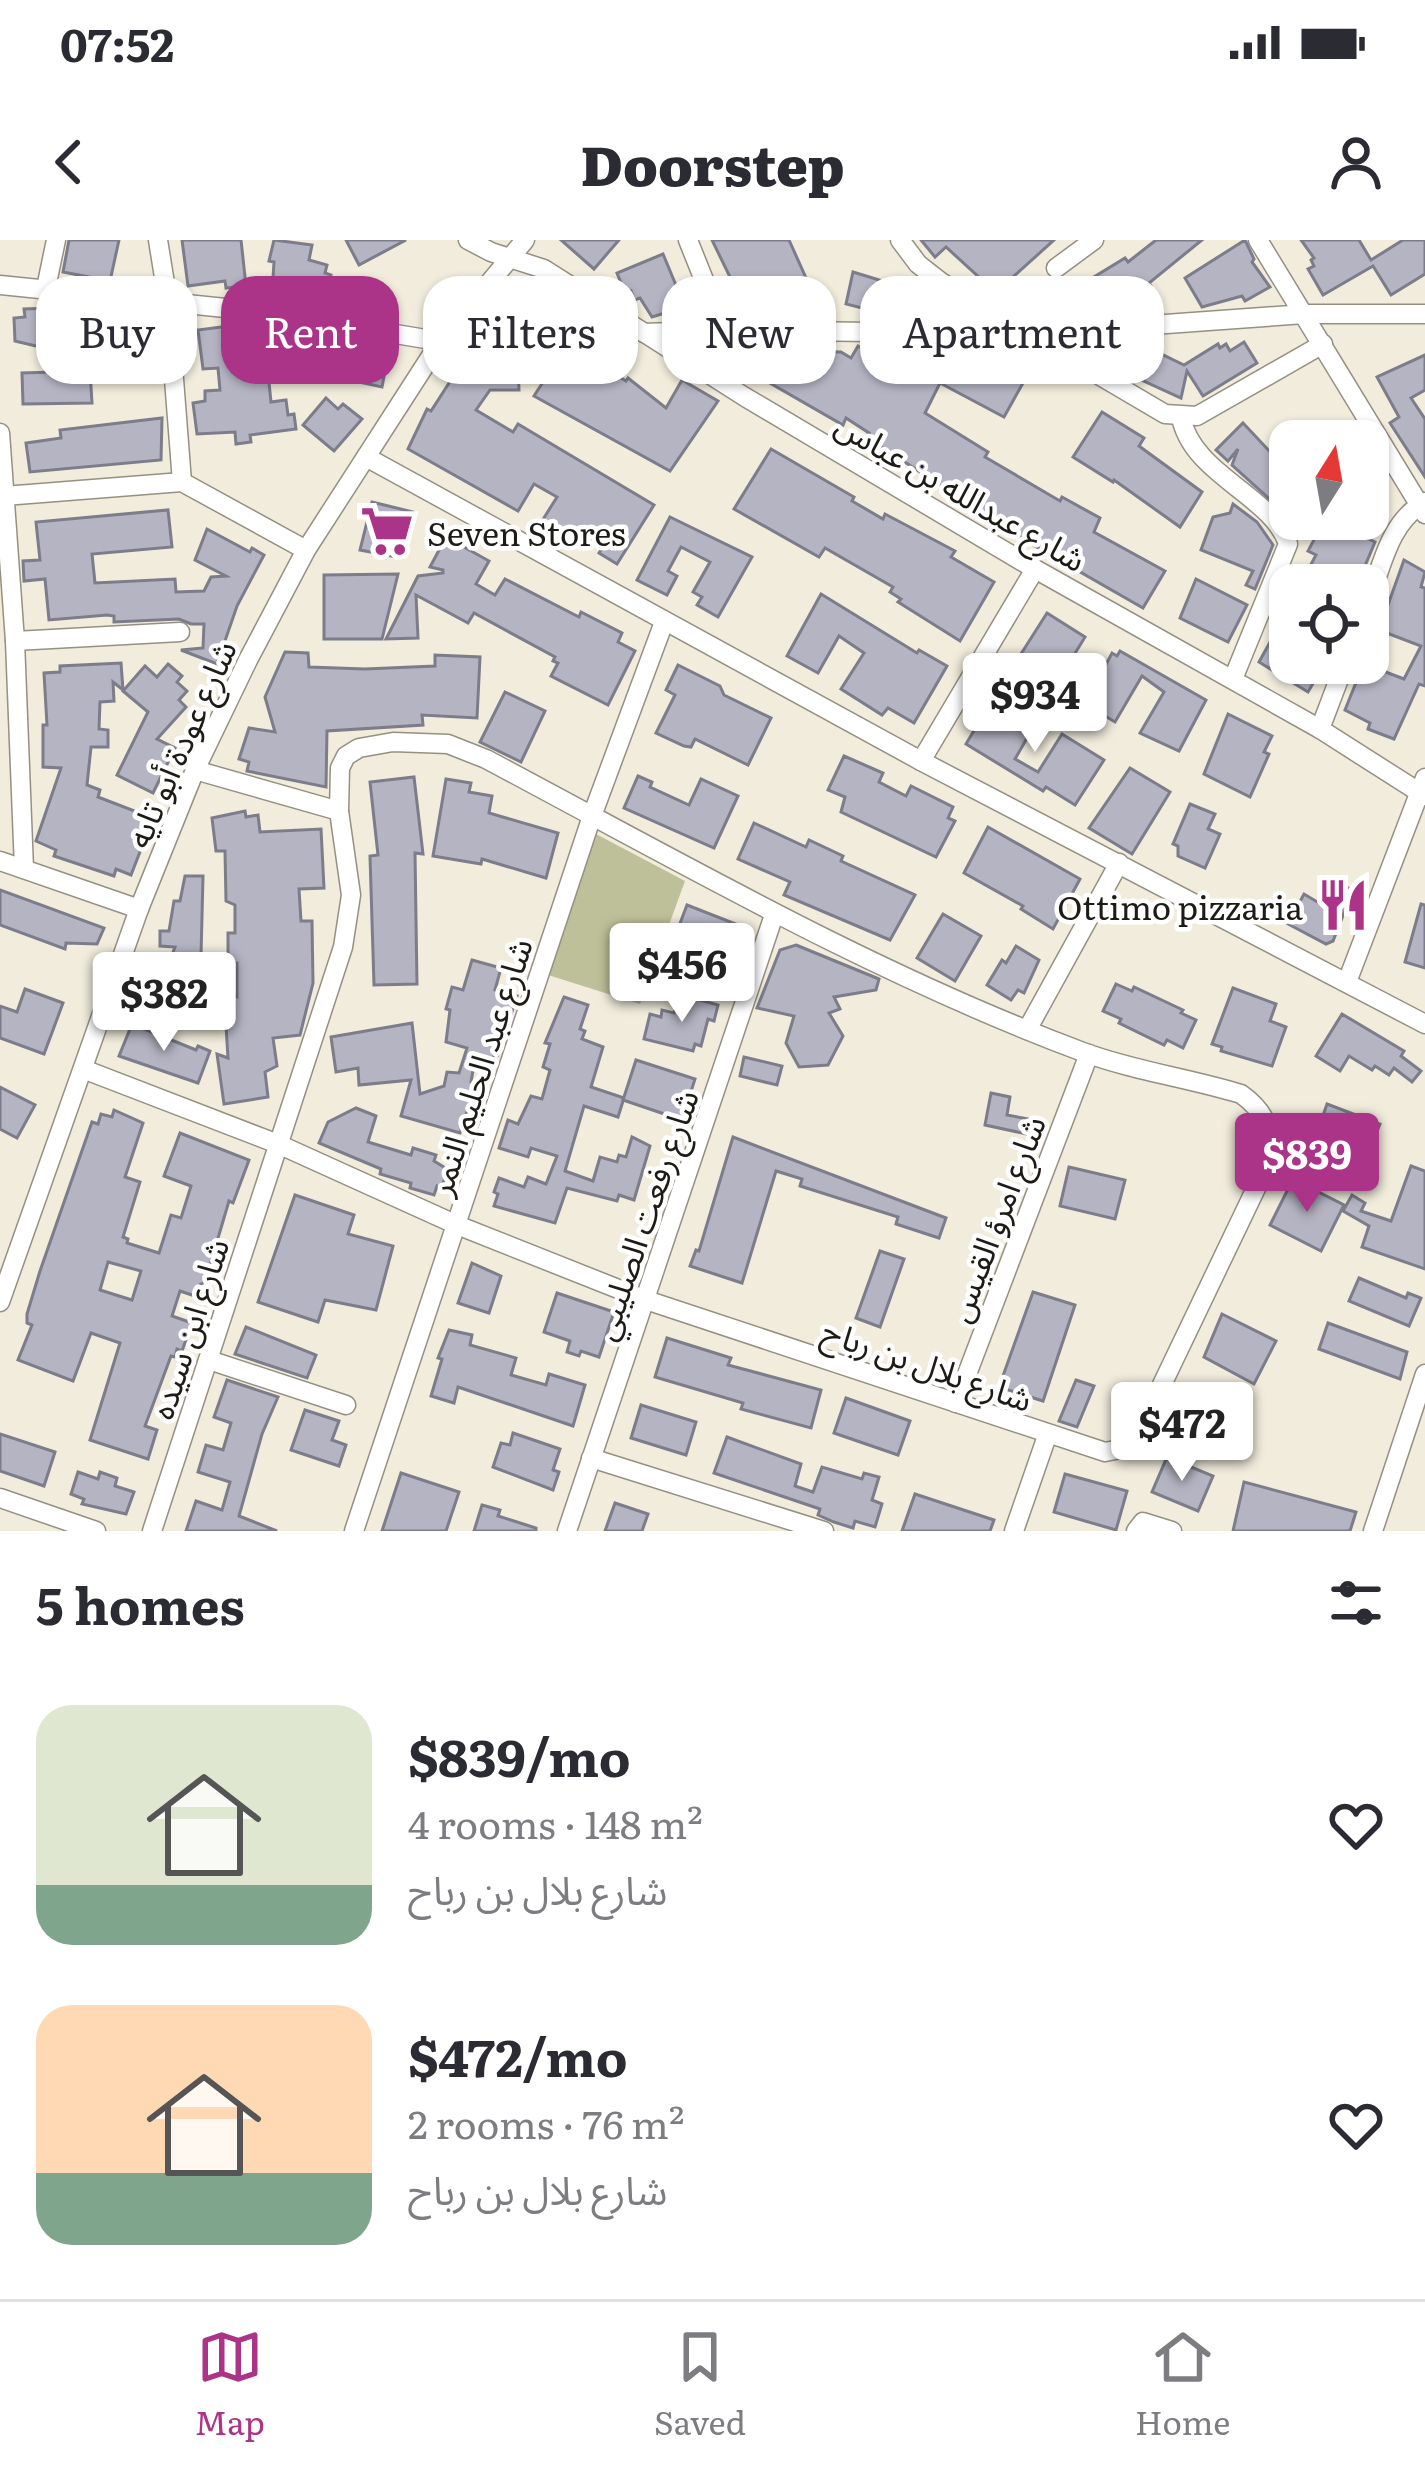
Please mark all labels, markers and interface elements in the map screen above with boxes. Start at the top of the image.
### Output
text: 07:52 [60,9,174,76]
text: Doorstep [581,122,844,203]
icon: back [36,129,102,195]
icon: person [1323,129,1389,195]
chip: Buy [36,276,197,384]
chip: Rent [221,276,399,384]
chip: Filters [423,276,638,384]
chip: New [662,276,836,384]
chip: Apartment [860,276,1164,384]
street label: شارع عبدالله بن عباس [826,398,1097,584]
north arrow [1269,420,1389,540]
map controls [1269,420,1389,684]
supermarket icon: Seven Stores [358,502,416,560]
place label: Seven Stores [427,507,626,556]
button: locate [1269,564,1389,684]
street label: شارع عودة أبو تايه [111,631,249,856]
pin: $934 [964,653,1106,755]
text: $934 [990,663,1080,721]
restaurant icon: Ottimo pizzaria [1314,876,1372,934]
place label: Ottimo pizzaria [1057,881,1303,930]
pin: $456 [611,923,753,1025]
street label: شارع عبد الحليم النمر [413,931,546,1203]
text: $456 [637,933,727,991]
pin: $382 [93,952,235,1054]
text: $382 [120,962,208,1020]
street label: شارع رفعت الصليبي [577,1082,712,1347]
street label: شارع امرؤ القيس [932,1108,1059,1329]
pin: $839 [1236,1113,1378,1215]
text: $839 [1262,1123,1352,1181]
street label: شارع ابن سيده [135,1231,242,1426]
street label: شارع بلال بن رباح [815,1304,1040,1425]
pin: $472 [1111,1382,1253,1484]
text: $472 [1138,1392,1226,1450]
text: 5 homes [36,1565,245,1641]
icon: filters [1323,1570,1389,1636]
text: $839/mo [408,1717,631,1793]
icon: home [132,1753,276,1897]
icon: heart [1323,1792,1389,1858]
text: 4 rooms · 148 m² [408,1793,703,1851]
text: شارع بلال بن رباح [408,1859,667,1917]
text: $472/mo [408,2017,628,2093]
icon: home [132,2053,276,2197]
icon: heart [1323,2092,1389,2158]
text: 2 rooms · 76 m² [408,2093,684,2151]
text: شارع بلال بن رباح [408,2159,667,2217]
tab: Map [195,2324,265,2445]
tab: Saved [654,2324,746,2445]
tab: Home [1135,2324,1230,2445]

